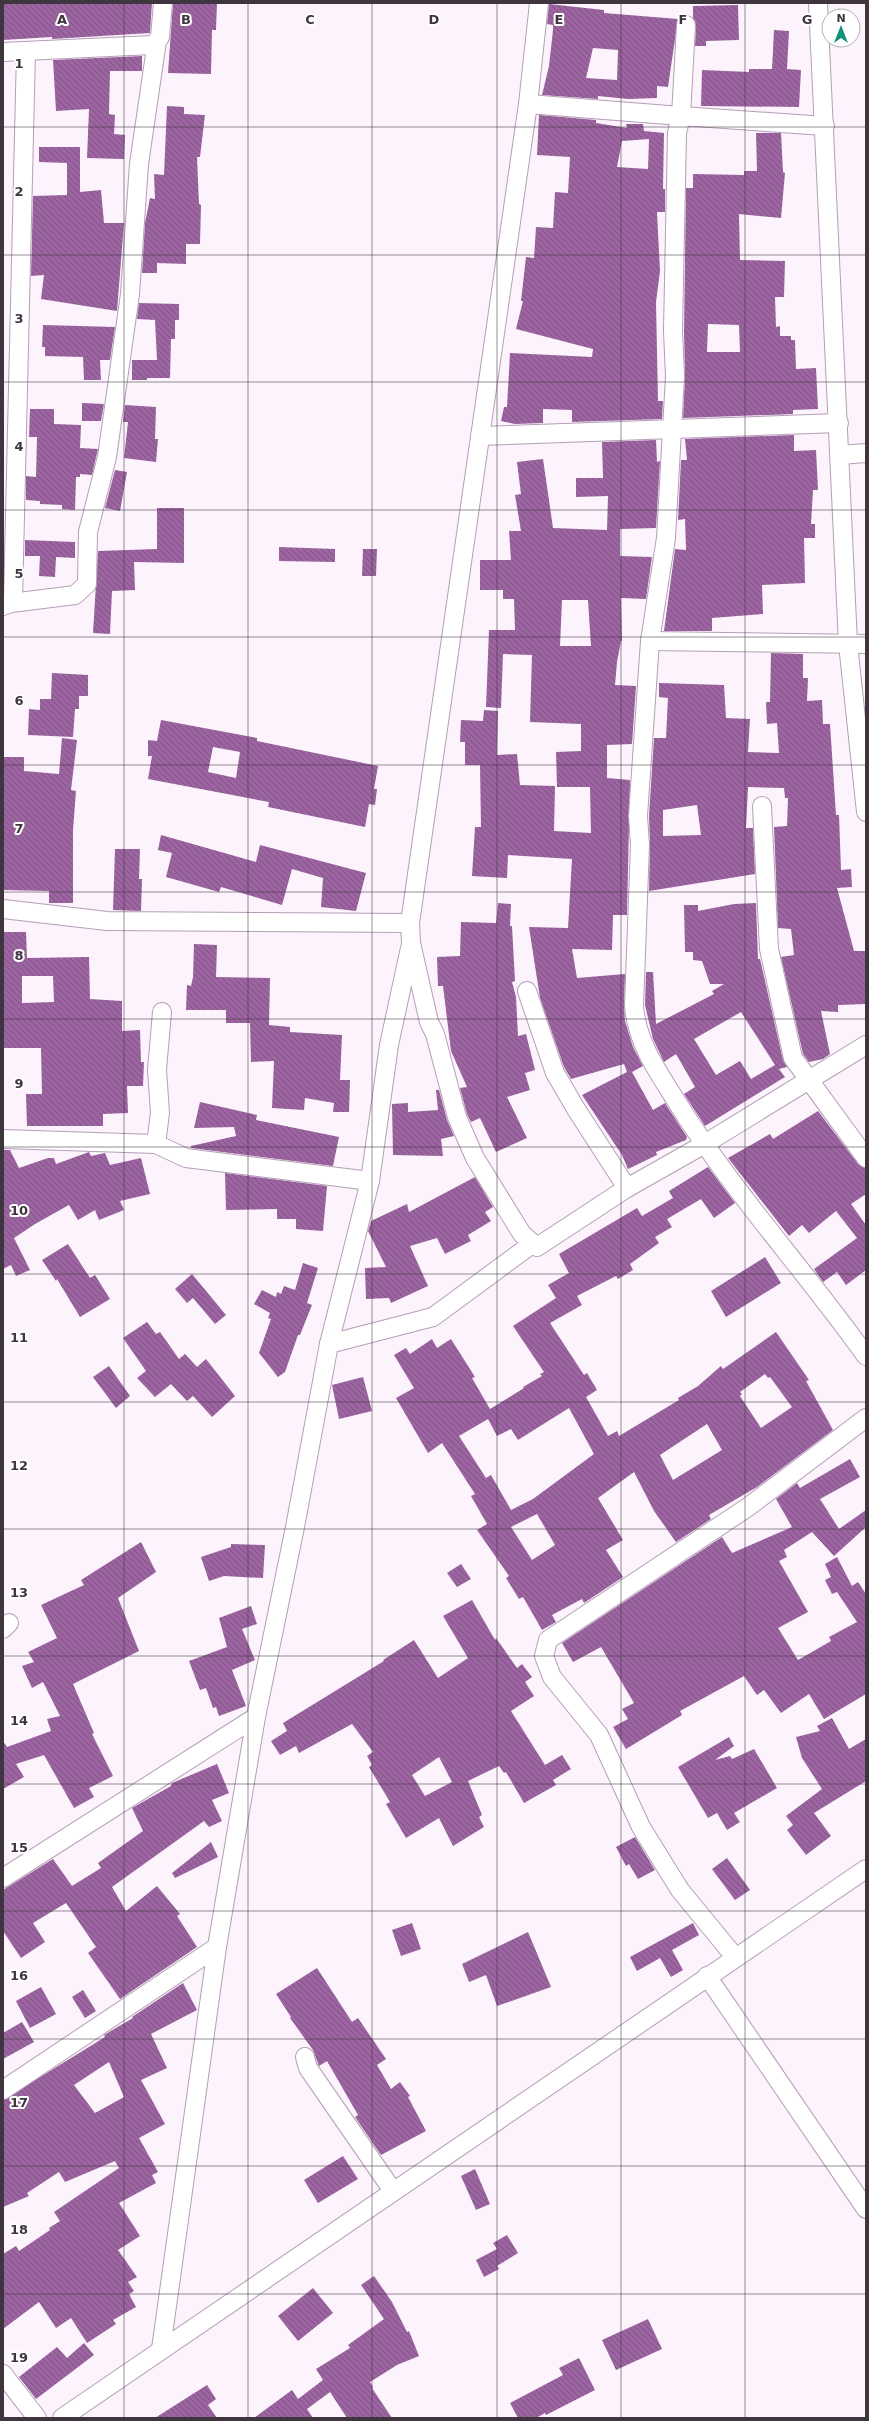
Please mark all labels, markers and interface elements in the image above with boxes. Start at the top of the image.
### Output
north arrow [821,8,861,48]
text: A [57,12,67,27]
text: B [181,12,191,27]
text: C [305,12,315,27]
text: D [429,12,440,27]
text: E [555,12,563,27]
text: F [679,12,687,27]
text: G [802,12,812,27]
text: N [836,12,846,25]
text: 1 [14,56,24,71]
text: 2 [14,184,24,199]
text: 3 [14,311,24,326]
text: 4 [14,439,24,454]
text: 5 [14,566,24,581]
text: 6 [14,693,24,708]
text: 7 [14,821,24,836]
text: 8 [14,948,24,963]
text: 9 [14,1076,24,1091]
text: 10 [10,1203,28,1218]
text: 11 [10,1330,28,1345]
text: 12 [10,1458,28,1473]
text: 13 [10,1585,28,1600]
text: 14 [10,1713,28,1728]
text: 15 [10,1840,28,1855]
text: 16 [10,1968,28,1983]
text: 17 [10,2095,28,2110]
text: 18 [10,2222,28,2237]
text: 19 [10,2350,28,2365]

